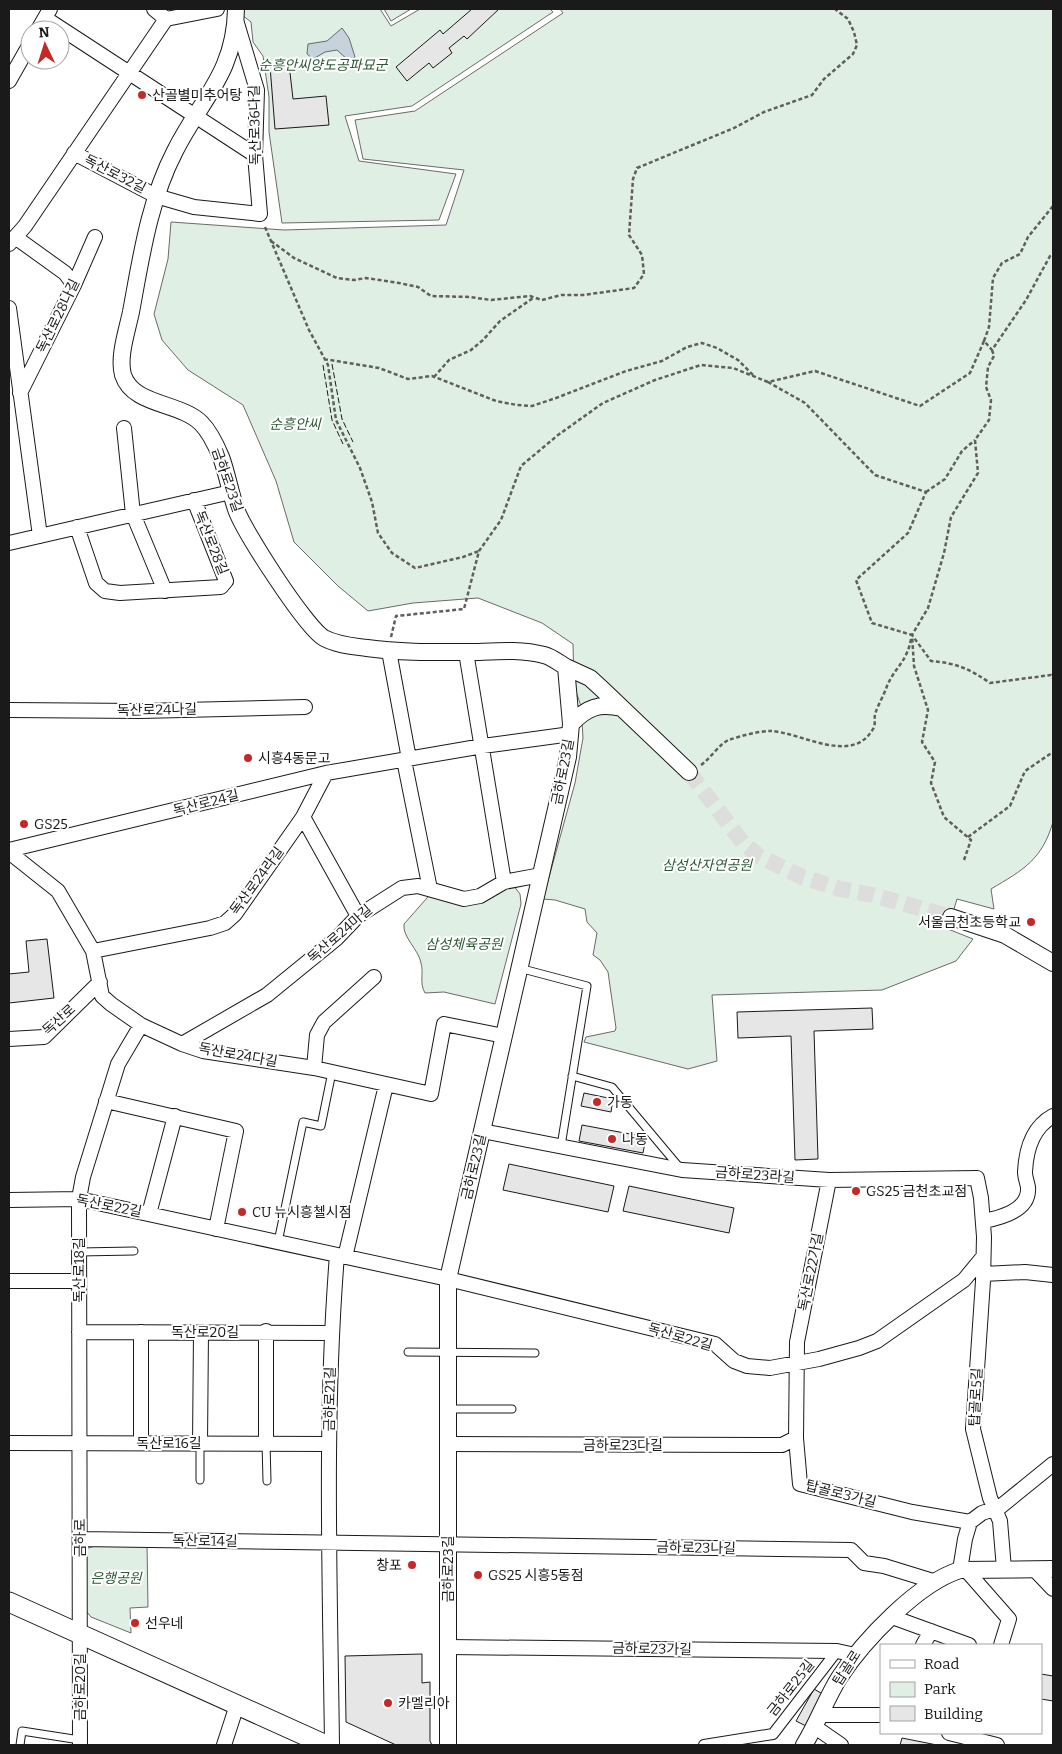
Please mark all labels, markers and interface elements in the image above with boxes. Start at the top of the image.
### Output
north arrow [20,20,70,70]
text: N [38,24,50,41]
park label: 순흥안씨양도공파묘군 [259,57,389,74]
street label: 독산로36나길 [246,85,264,165]
place label: 산골별미추어탕 [152,87,242,104]
marker: 산골별미추어탕 [136,89,148,101]
street label: 독산로32길 [81,151,149,197]
street label: 독산로28나길 [33,276,83,356]
park label: 순흥안씨 [269,416,323,433]
street label: 금하로23길 [208,445,246,515]
street label: 독산로28길 [190,508,232,578]
street label: 독산로24나길 [117,701,197,719]
street label: 금하로23길 [548,737,578,807]
place label: 시흥4동문고 [258,750,331,767]
marker: 시흥4동문고 [242,752,254,764]
street label: 독산로24길 [171,787,241,819]
place label: GS25 [34,816,68,833]
marker: GS25 [18,818,30,830]
street label: 독산로24라길 [227,844,287,918]
park label: 삼성산자연공원 [662,857,753,874]
street label: 독산로24마길 [304,901,376,967]
place label: 서울금천초등학교 [918,914,1021,931]
marker: 서울금천초등학교 [1025,916,1037,928]
park label: 삼성체육공원 [425,936,504,953]
street label: 독산로 [39,1001,79,1039]
street label: 독산로24다길 [197,1040,279,1070]
place label: 가동 [607,1094,633,1111]
marker: 가동 [591,1096,603,1108]
place label: 나동 [622,1131,648,1148]
street label: 금하로23길 [458,1132,490,1202]
marker: 나동 [606,1133,618,1145]
street label: 금하로23라길 [715,1164,795,1186]
place label: GS25 금천초교점 [866,1183,967,1200]
marker: GS25 금천초교점 [850,1185,862,1197]
street label: 독산로22길 [75,1191,143,1221]
place label: CU 뉴시흥첼시점 [252,1204,352,1221]
marker: CU 뉴시흥첼시점 [236,1206,248,1218]
street label: 독산로22가길 [795,1231,827,1313]
street label: 독산로18길 [71,1237,88,1303]
street label: 독산로22길 [646,1320,714,1354]
street label: 독산로20길 [171,1324,239,1341]
street label: 금하로21길 [321,1366,339,1432]
street label: 탑골로5길 [966,1367,986,1427]
street label: 독산로16길 [136,1435,202,1452]
street label: 금하로23다길 [583,1437,663,1454]
street label: 탑골로3가길 [804,1477,878,1511]
street label: 금하로 [72,1519,89,1557]
street label: 독산로14길 [172,1532,238,1550]
street label: 금하로23길 [440,1535,457,1603]
street label: 금하로23나길 [656,1539,736,1557]
place label: 창포 [376,1557,402,1574]
marker: 창포 [406,1559,418,1571]
place label: GS25 시흥5동점 [488,1567,584,1584]
marker: GS25 시흥5동점 [472,1569,484,1581]
park label: 은행공원 [90,1570,143,1587]
place label: 선우네 [145,1615,184,1632]
marker: 선우네 [129,1617,141,1629]
street label: 금하로23가길 [612,1640,692,1658]
legend [880,1644,1042,1734]
street label: 탑골로 [829,1647,865,1689]
street label: 금하로20길 [72,1653,89,1721]
text: Road [924,1655,959,1673]
street label: 금하로25길 [764,1657,818,1719]
text: Park [924,1680,956,1698]
place label: 카멜리아 [398,1695,450,1712]
marker: 카멜리아 [382,1697,394,1709]
text: Building [924,1705,983,1723]

